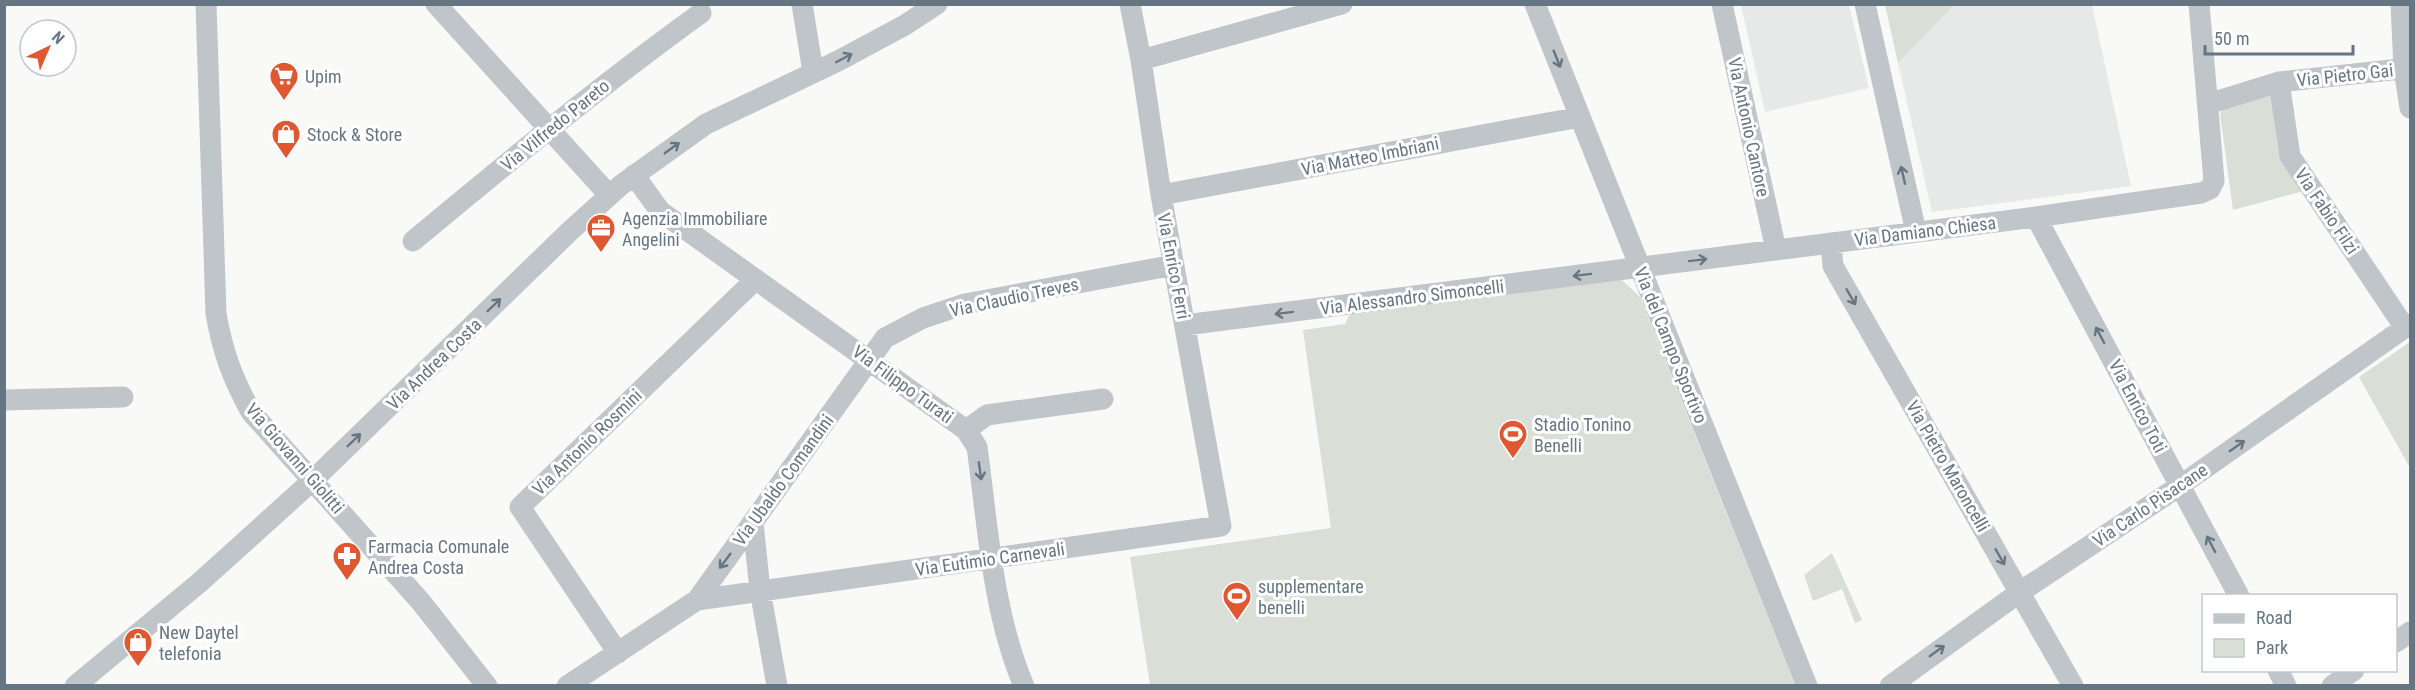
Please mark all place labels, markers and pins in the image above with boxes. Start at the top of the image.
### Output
supermarket icon: Upim [268,60,300,102]
place label: Upim [305,66,342,87]
shop icon: Stock & Store [270,118,302,160]
place label: Stock & Store [307,124,402,145]
place label: Agenzia Immobiliare Angelini [622,208,768,250]
office icon: Agenzia Immobiliare Angelini [585,212,617,254]
place label: Stadio Tonino Benelli [1534,414,1631,456]
sports icon: Stadio Tonino Benelli [1497,418,1529,460]
place label: Farmacia Comunale Andrea Costa [368,536,509,578]
pharmacy icon: Farmacia Comunale Andrea Costa [331,540,363,582]
place label: supplementare benelli [1258,576,1364,618]
sports icon: supplementare benelli [1221,580,1253,622]
place label: New Daytel telefonia [159,622,239,664]
shop icon: New Daytel telefonia [122,626,154,668]

